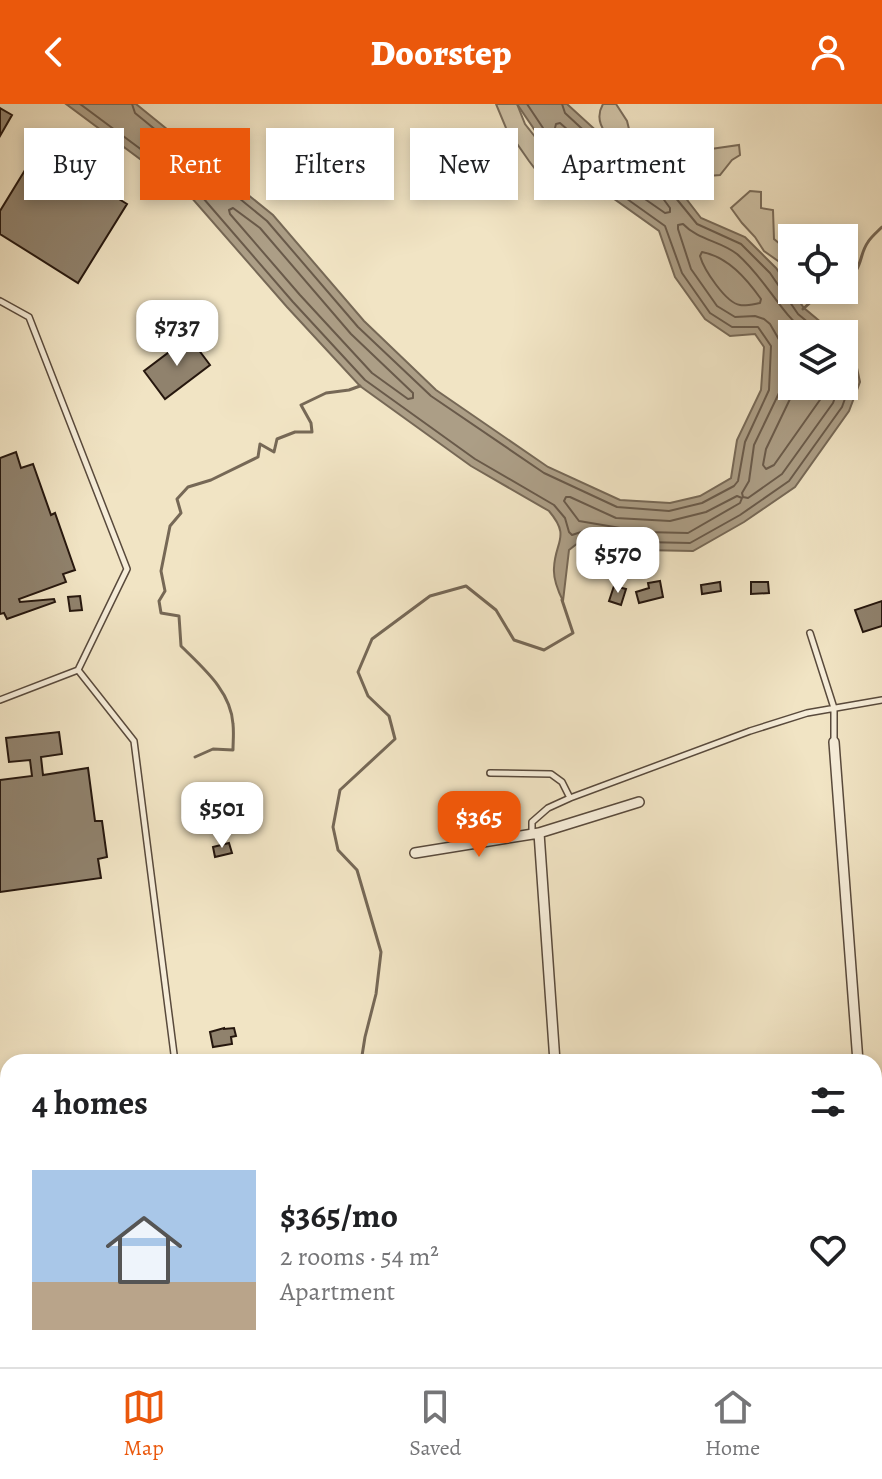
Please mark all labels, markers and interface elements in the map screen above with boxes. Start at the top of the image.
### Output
text: Doorstep [371,28,511,77]
icon: back [32,30,76,74]
icon: person [806,30,850,74]
chip: Buy [24,128,124,200]
chip: Rent [140,128,250,200]
chip: Filters [266,128,394,200]
chip: New [410,128,518,200]
chip: Apartment [534,128,714,200]
map controls [778,224,858,400]
button: locate [778,224,858,304]
pin: $737 [130,300,224,368]
text: $737 [154,308,200,343]
button: layers [778,320,858,400]
pin: $570 [571,527,665,595]
text: $570 [594,535,642,570]
pin: $501 [175,782,269,850]
text: $501 [199,790,245,825]
pin: $365 [432,791,526,859]
text: $365 [456,799,502,834]
text: 4 homes [32,1079,148,1126]
icon: filters [806,1080,850,1124]
text: $365/mo [280,1192,398,1239]
icon: home [96,1202,192,1298]
icon: heart [806,1228,850,1272]
text: 2 rooms · 54 m² [280,1239,439,1274]
text: Apartment [280,1274,395,1309]
tab: Map [122,1385,166,1463]
tab: Saved [409,1385,461,1463]
tab: Home [705,1385,760,1463]

